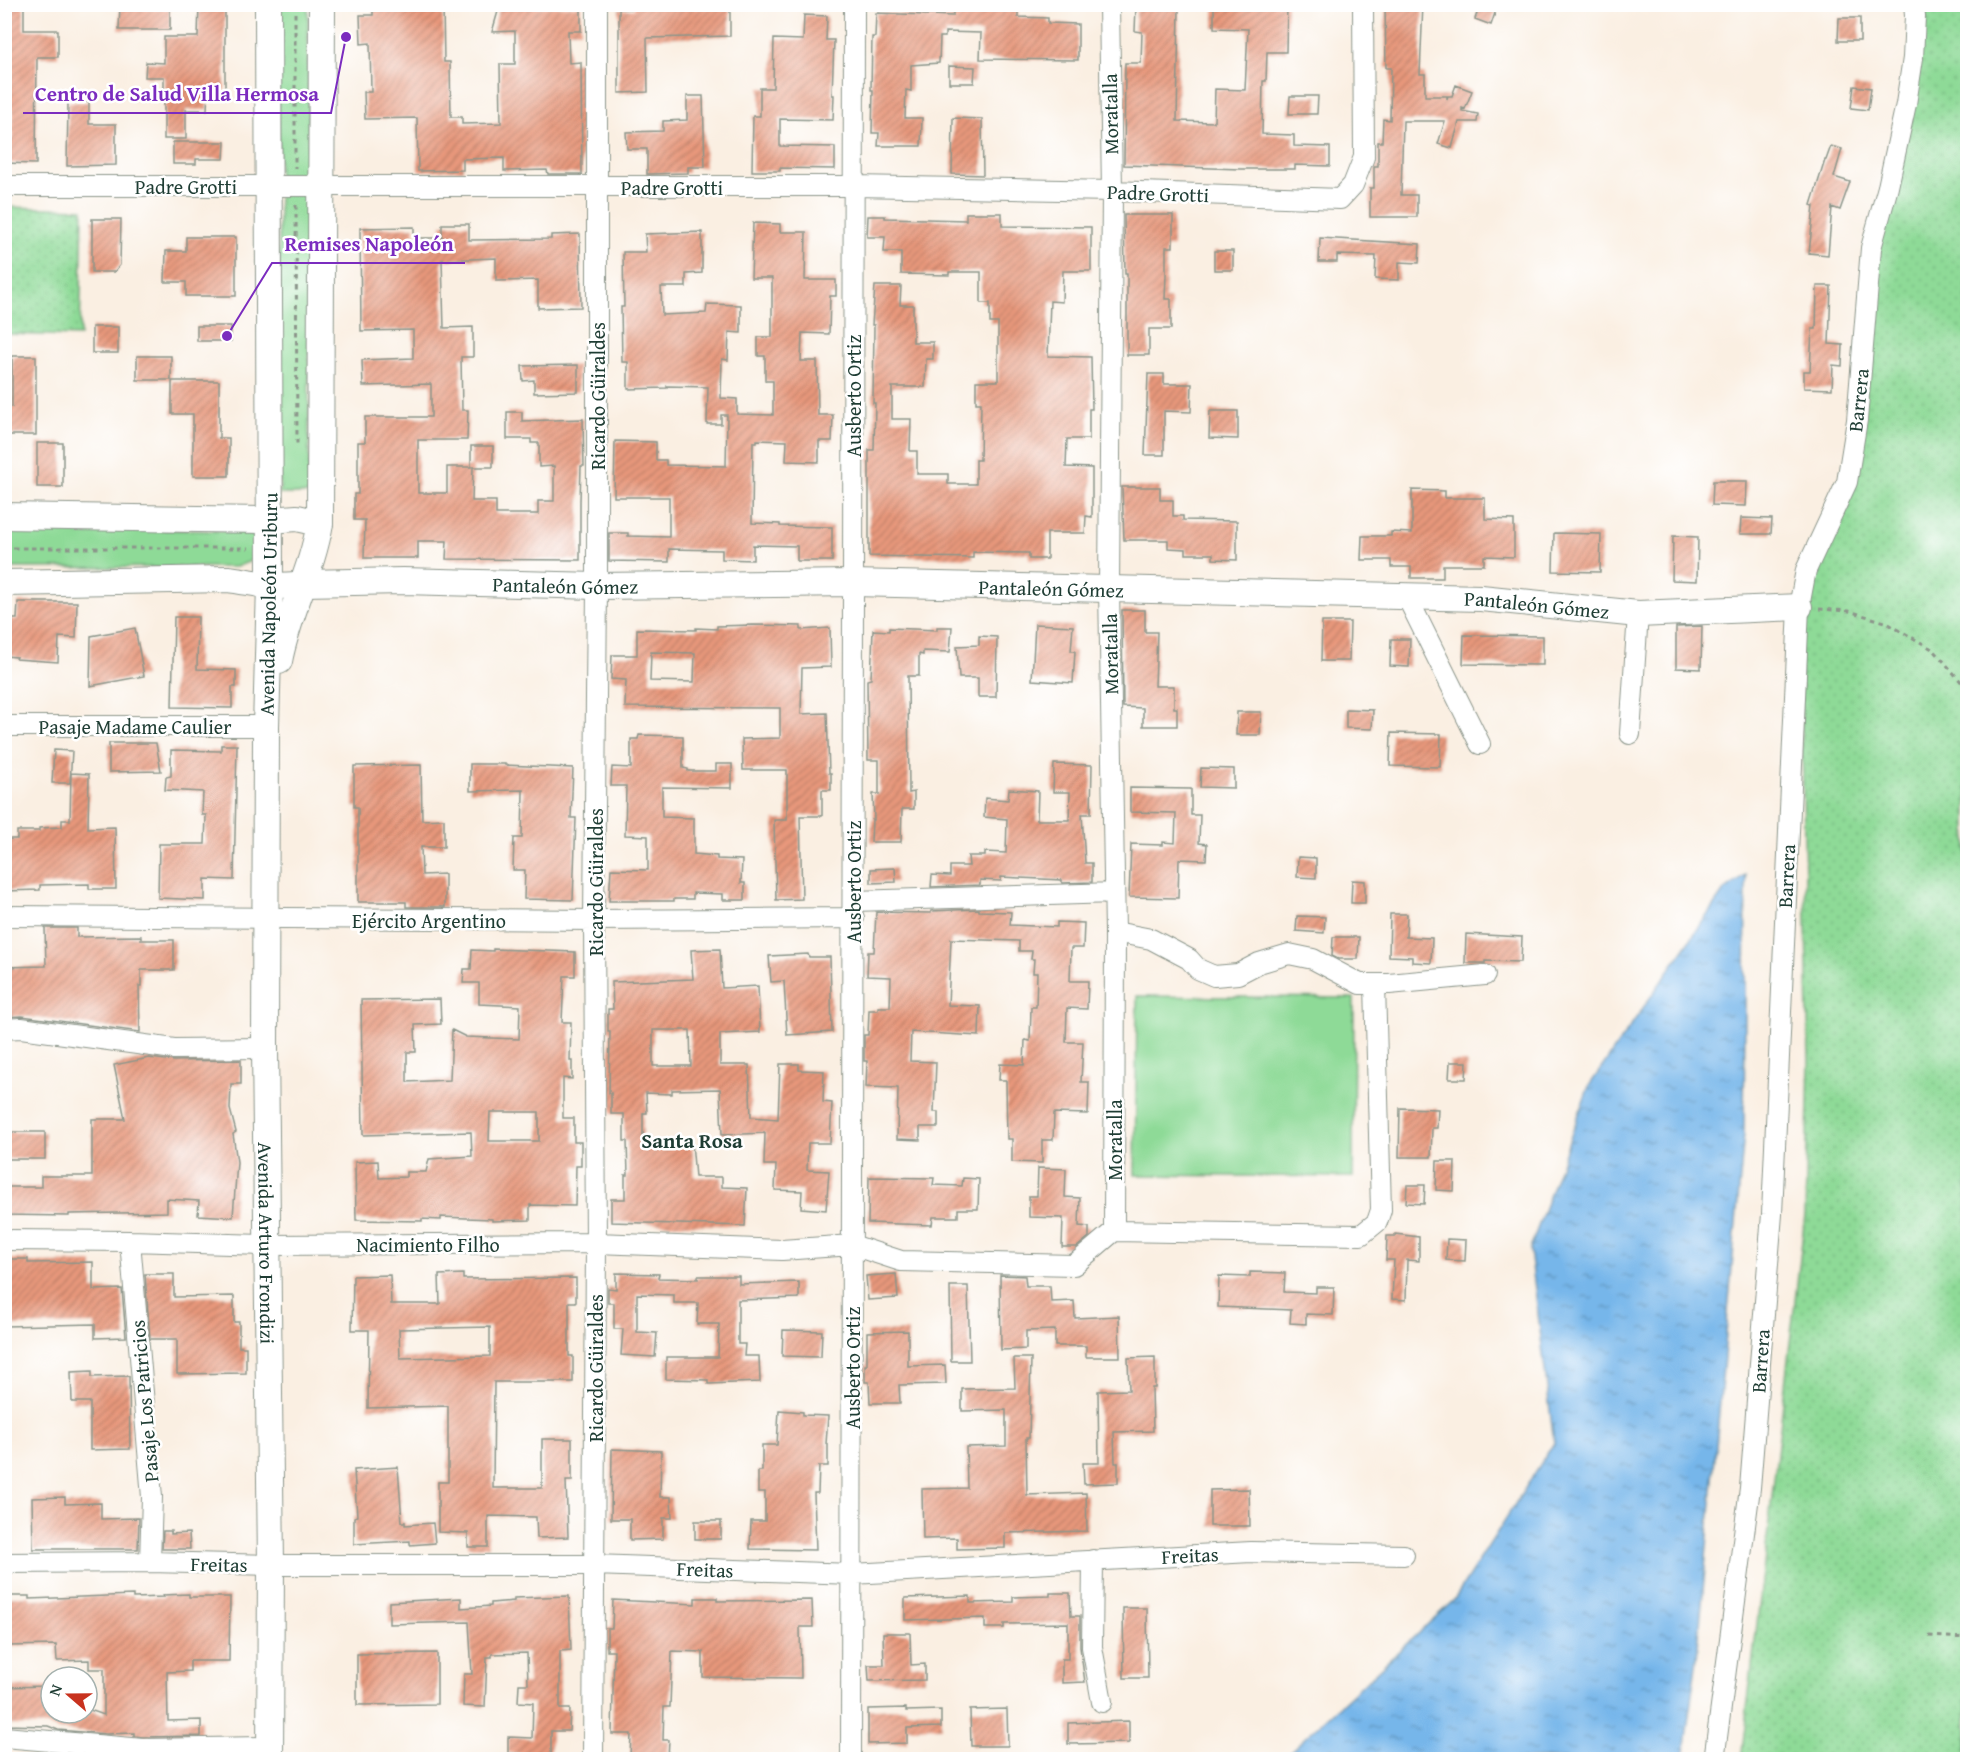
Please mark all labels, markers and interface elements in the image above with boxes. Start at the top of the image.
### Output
street label: Moratalla [1095,73,1125,155]
callout: Centro de Salud Villa Hermosa [23,74,331,113]
text: Centro de Salud Villa Hermosa [35,78,319,109]
street label: Padre Grotti [135,172,238,201]
street label: Padre Grotti [621,173,724,202]
street label: Padre Grotti [1106,177,1210,209]
callout: Remises Napoleón [272,224,465,263]
text: Remises Napoleón [284,228,454,259]
street label: Ricardo Güiraldes [583,322,612,470]
street label: Ausberto Ortiz [839,335,868,457]
street label: Barrera [1840,366,1876,433]
street label: Avenida Napoleón Uriburu [252,492,284,716]
street label: Pantaleón Gómez [492,569,638,601]
street label: Pantaleón Gómez [978,571,1124,604]
street label: Pantaleón Gómez [1464,583,1611,625]
street label: Moratalla [1095,613,1125,695]
street label: Pasaje Madame Caulier [39,712,231,741]
street label: Ricardo Güiraldes [581,808,610,956]
street label: Ausberto Ortiz [839,821,868,943]
street label: Barrera [1770,843,1802,909]
street label: Ejército Argentino [352,906,506,935]
street label: Moratalla [1100,1099,1129,1181]
district label: Santa Rosa [641,1125,743,1156]
street label: Avenida Arturo Frondizi [252,1142,283,1345]
street label: Nacimiento Filho [356,1230,500,1259]
street label: Ricardo Güiraldes [581,1294,610,1442]
street label: Ausberto Ortiz [838,1307,867,1429]
street label: Pasaje Los Patricios [122,1319,166,1483]
street label: Barrera [1743,1328,1777,1394]
street label: Freitas [1161,1539,1219,1571]
street label: Freitas [190,1549,248,1579]
street label: Freitas [676,1554,734,1584]
north arrow [39,1665,99,1725]
text: N [42,1680,68,1699]

